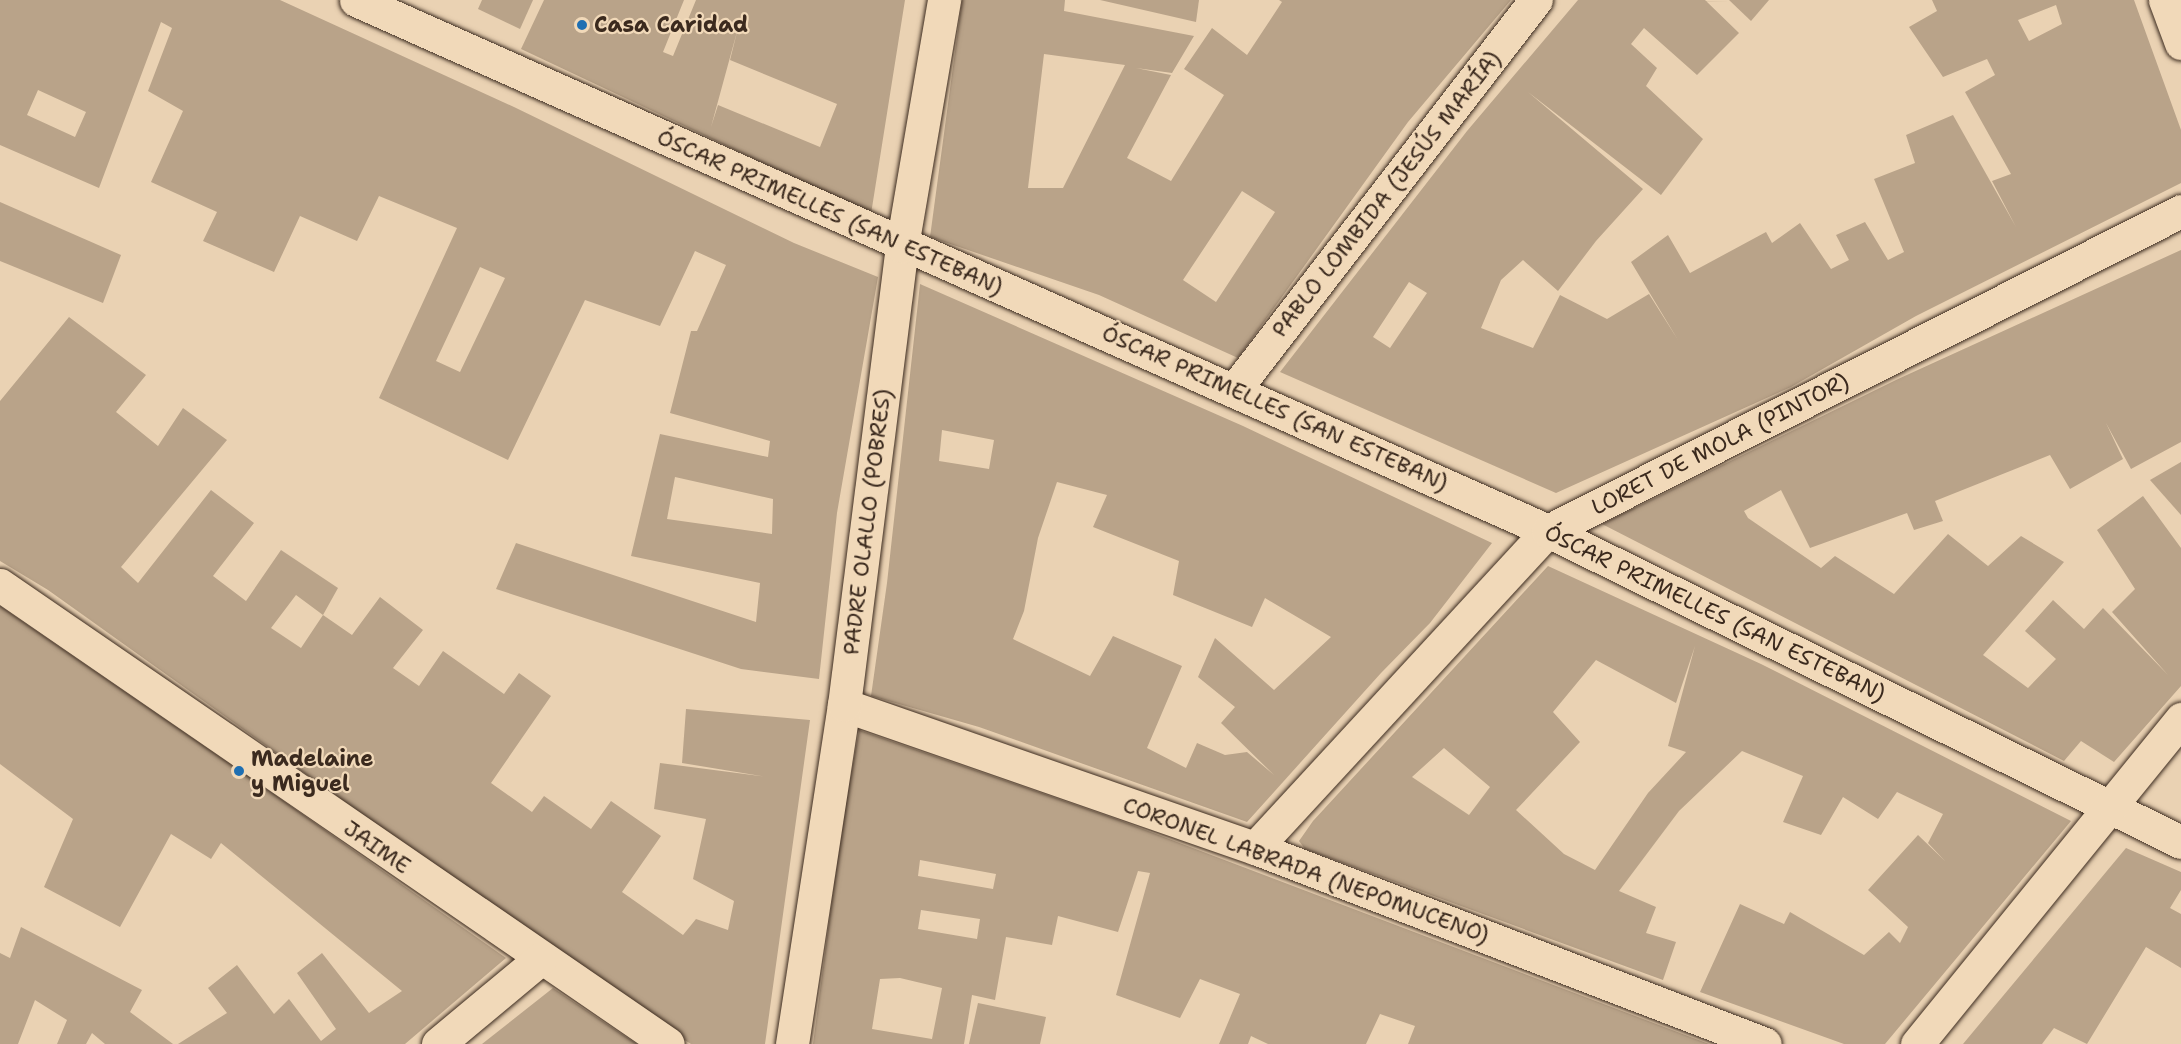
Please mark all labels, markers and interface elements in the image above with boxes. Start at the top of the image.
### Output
place label: Casa Caridad [594,12,748,38]
marker: Casa Caridad [575,18,589,32]
street label: PABLO LOMBIDA (JESÚS MARÍA) [1266,46,1506,342]
street label: ÓSCAR PRIMELLES (SAN ESTEBAN) [653,124,1007,300]
street label: ÓSCAR PRIMELLES (SAN ESTEBAN) [1098,320,1452,496]
street label: LORET DE MOLA (PINTOR) [1587,368,1853,520]
street label: PADRE OLALLO (POBRES) [838,387,896,657]
street label: ÓSCAR PRIMELLES (SAN ESTEBAN) [1540,519,1890,707]
place label: Madelaine y Miguel [251,745,374,796]
marker: Madelaine y Miguel [232,764,246,778]
street label: CORONEL LABRADA (NEPOMUCENO) [1119,791,1493,949]
street label: JAIME [339,815,415,879]

